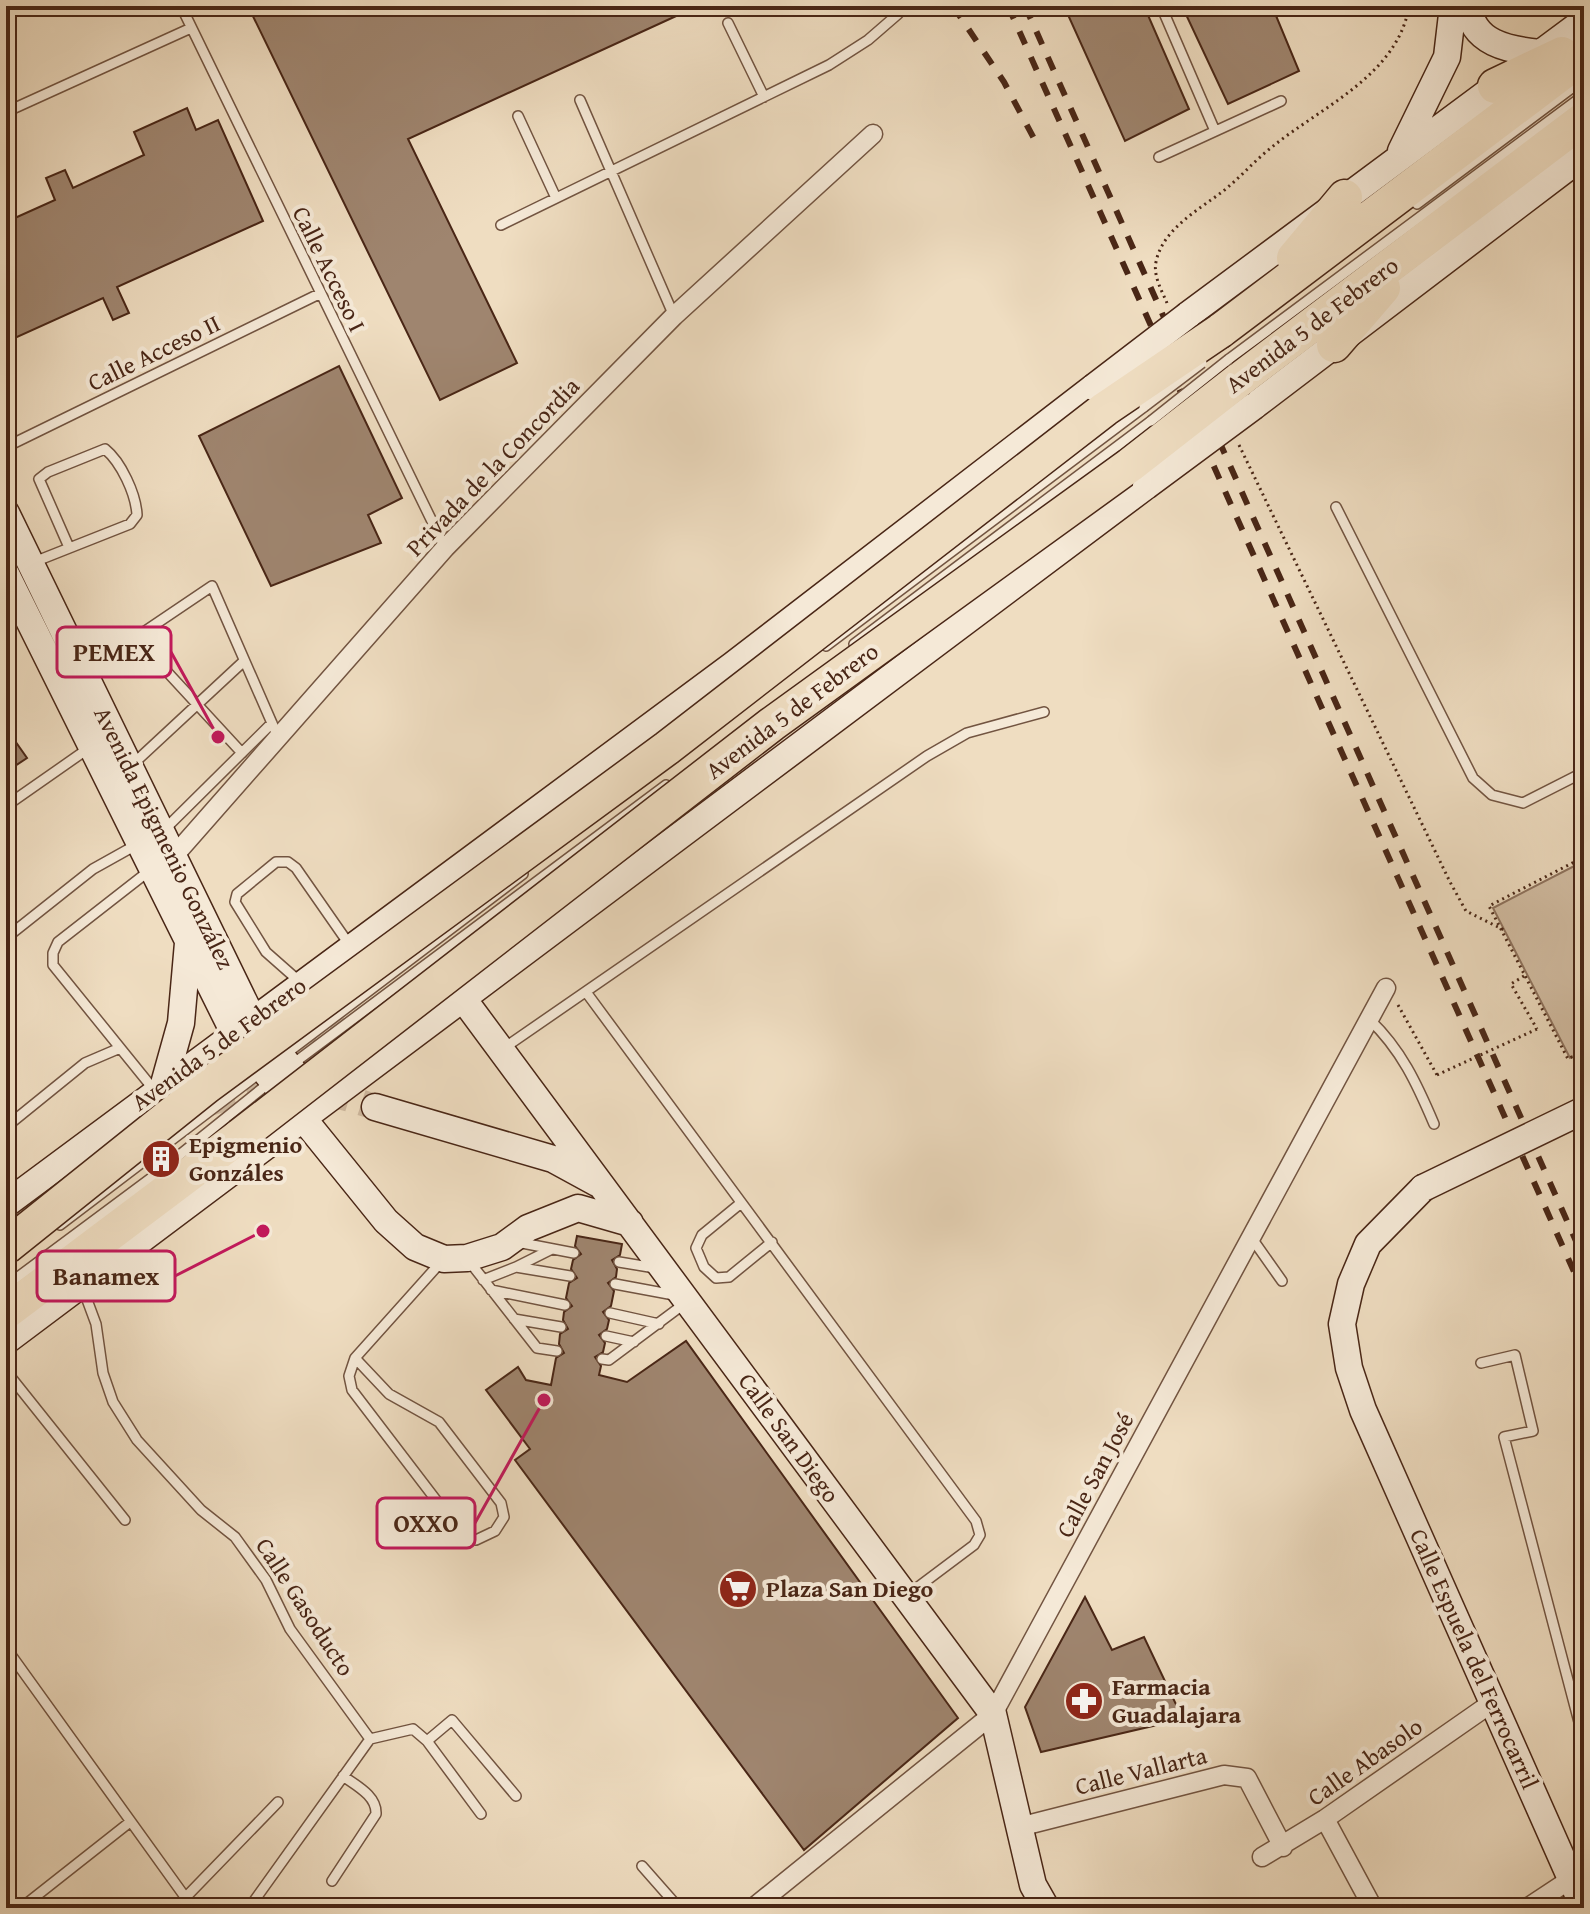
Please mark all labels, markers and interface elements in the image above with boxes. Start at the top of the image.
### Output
street label: Calle Acceso I [284,200,375,338]
street label: Avenida 5 de Febrero [1218,248,1406,401]
street label: Calle Acceso II [82,305,226,400]
street label: Privada de la Concordia [398,369,588,564]
callout: PEMEX [57,627,171,677]
text: PEMEX [73,632,155,671]
street label: Avenida 5 de Febrero [698,634,886,787]
street label: Avenida Epigmenio González [86,701,243,975]
street label: Avenida 5 de Febrero [124,968,313,1119]
place label: Epigmenio Gonzáles [189,1127,303,1190]
building icon: Epigmenio Gonzáles [140,1138,182,1180]
callout: Banamex [37,1251,175,1301]
text: Banamex [53,1256,160,1295]
street label: Calle San Diego [730,1366,849,1510]
street label: Calle San José [1047,1406,1142,1543]
callout: OXXO [377,1498,475,1548]
text: OXXO [393,1503,459,1542]
street label: Calle Espuela del Ferrocarril [1401,1523,1548,1795]
street label: Calle Gasoducto [247,1531,363,1683]
supermarket icon: Plaza San Diego [717,1568,759,1610]
place label: Plaza San Diego [766,1571,934,1606]
place label: Farmacia Guadalajara [1112,1669,1242,1732]
pharmacy icon: Farmacia Guadalajara [1063,1680,1105,1722]
street label: Calle Abasolo [1300,1709,1429,1814]
street label: Calle Vallarta [1071,1737,1211,1804]

